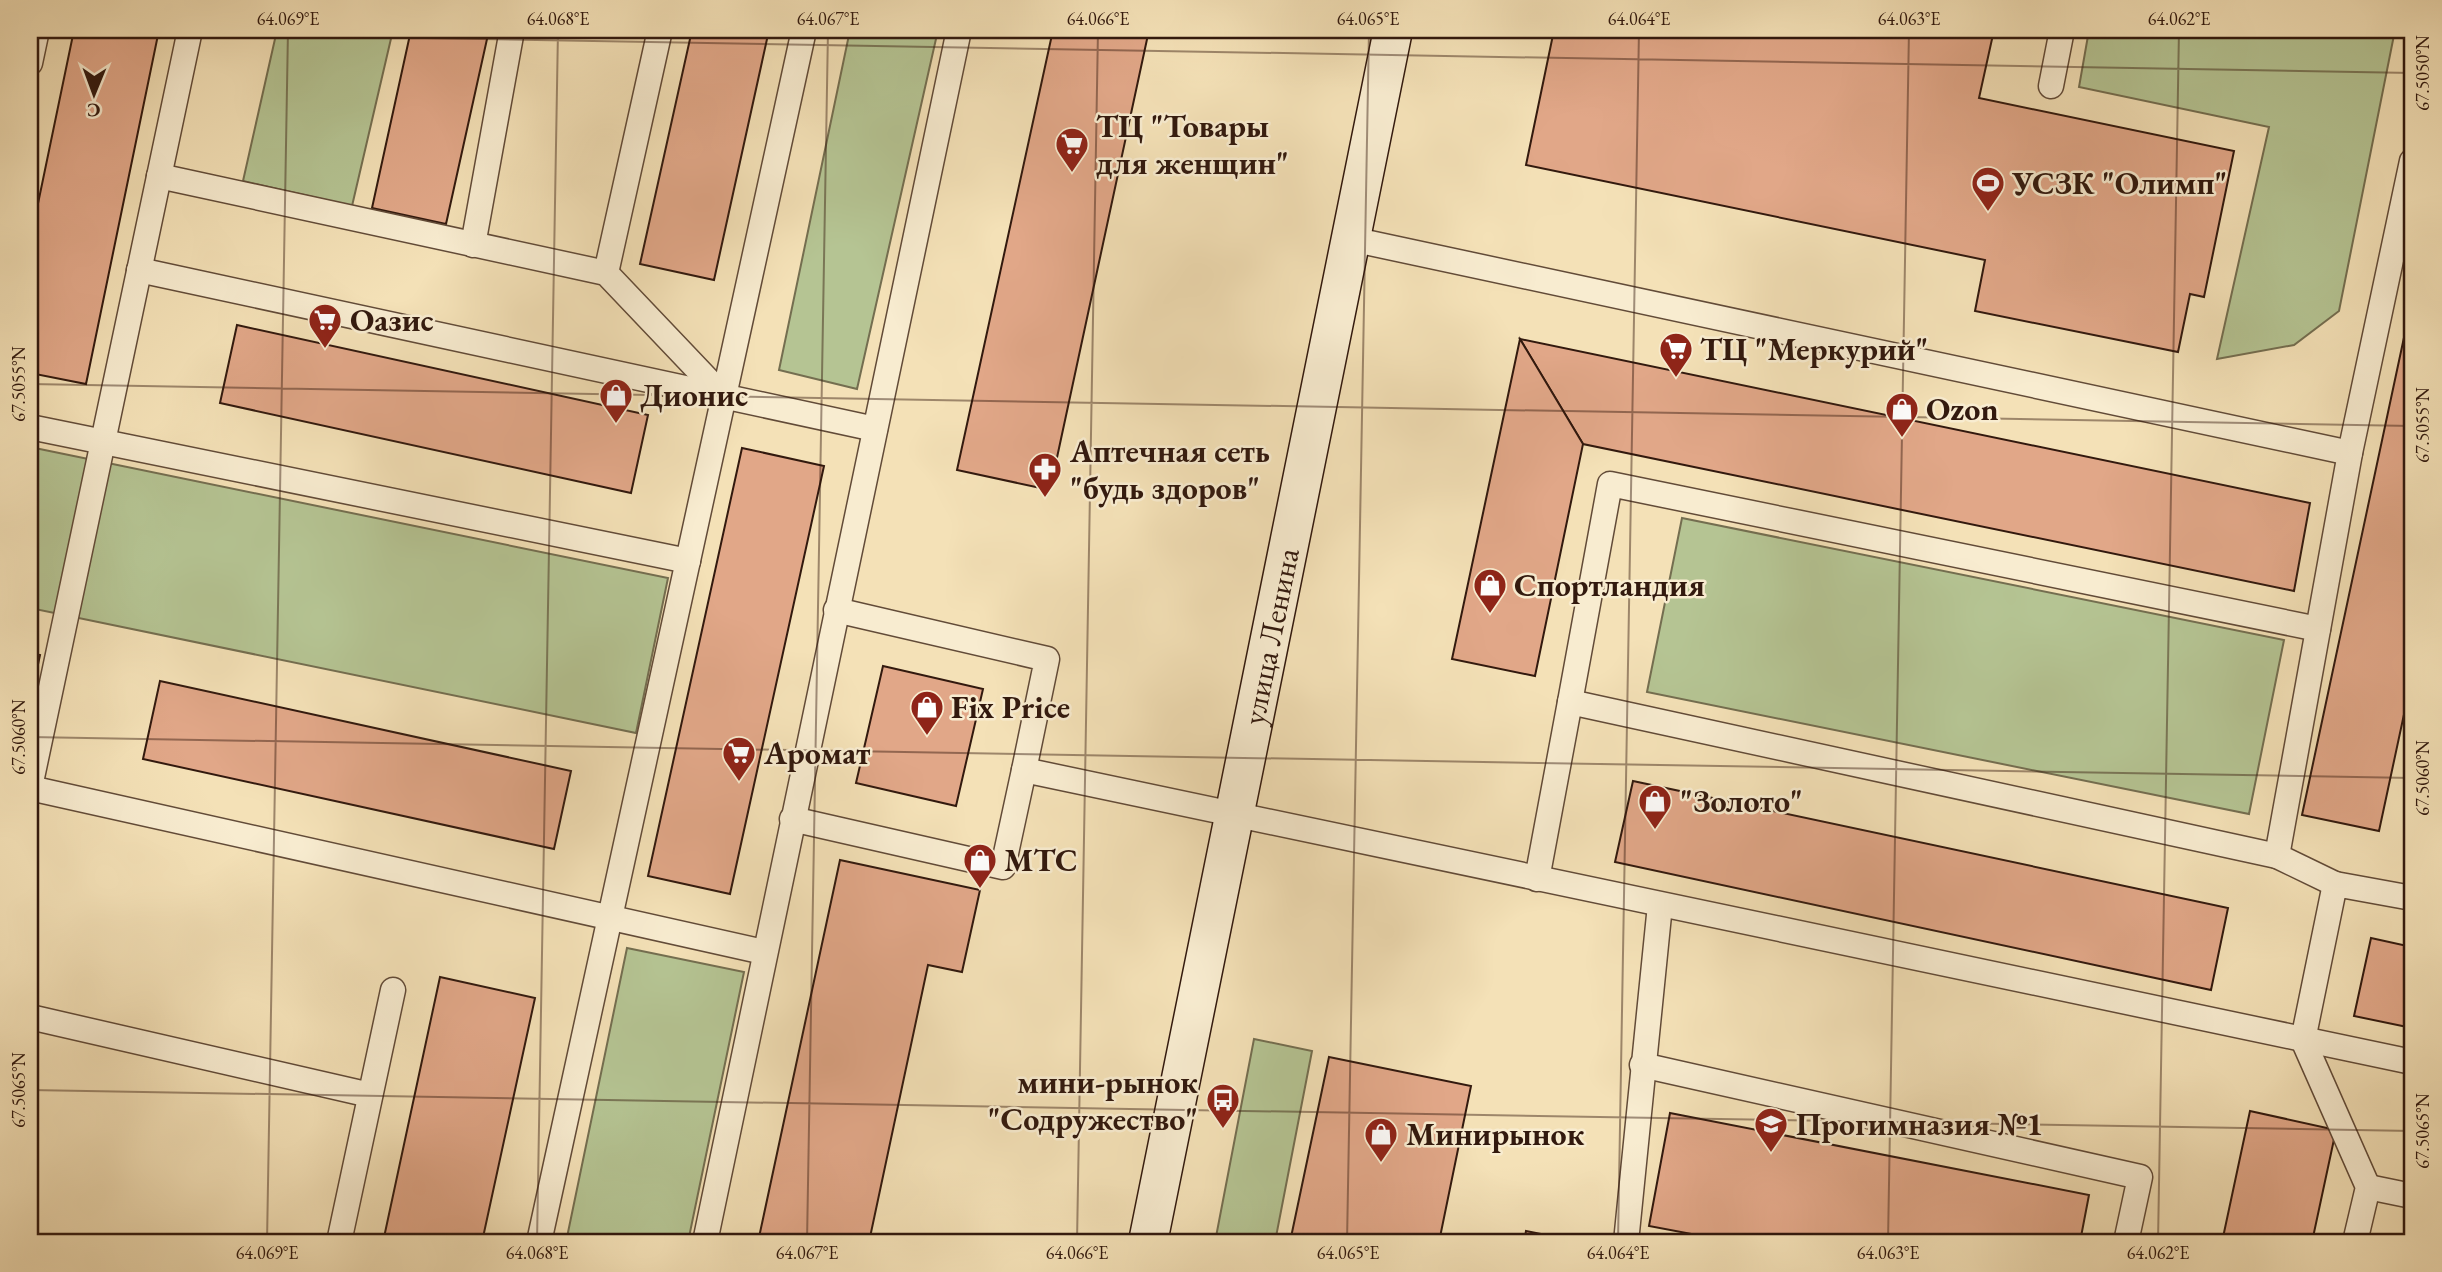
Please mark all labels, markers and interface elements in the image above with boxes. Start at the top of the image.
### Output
text: 64.069°E [257,7,319,30]
text: 64.068°E [527,7,589,30]
text: 64.067°E [797,7,859,30]
text: 64.066°E [1067,7,1129,30]
text: 64.065°E [1337,7,1399,30]
text: 64.064°E [1608,7,1670,30]
text: 64.063°E [1878,7,1940,30]
text: 64.062°E [2148,7,2210,30]
text: 67.5050°N [2411,35,2434,111]
north arrow [60,60,130,130]
text: С [87,98,101,123]
place label: ТЦ "Товары для женщин" [1096,105,1289,184]
supermarket icon: ТЦ "Товары для женщин" [1053,125,1091,174]
place label: УСЗК "Олимп" [2011,162,2227,204]
sports icon: УСЗК "Олимп" [1969,164,2007,213]
place label: Оазис [350,299,434,341]
supermarket icon: Оазис [306,301,344,350]
place label: ТЦ "Меркурий" [1700,328,1928,370]
supermarket icon: ТЦ "Меркурий" [1657,330,1695,379]
text: 67.5055°N [7,346,30,422]
place label: Дионис [640,374,748,416]
shop icon: Дионис [597,376,635,425]
text: 67.5055°N [2411,387,2434,463]
place label: Ozon [1926,388,1999,430]
shop icon: Ozon [1883,390,1921,439]
place label: Аптечная сеть "будь здоров" [1069,430,1270,509]
pharmacy icon: Аптечная сеть "будь здоров" [1026,450,1064,499]
street label: улица Ленина [1232,544,1309,728]
place label: Спортландия [1514,564,1705,606]
shop icon: Спортландия [1471,566,1509,615]
place label: Fix Price [951,686,1070,728]
shop icon: Fix Price [908,688,946,737]
text: 67.5060°N [7,699,30,775]
place label: Аромат [763,732,871,774]
supermarket icon: Аромат [720,734,758,783]
text: 67.5060°N [2411,740,2434,816]
place label: "Золото" [1680,780,1803,822]
shop icon: "Золото" [1636,782,1674,831]
place label: МТС [1004,839,1078,881]
shop icon: МТС [961,841,999,890]
text: 67.5065°N [7,1052,30,1128]
place label: мини-рынок "Содружество" [988,1061,1198,1140]
bus stop icon: мини-рынок "Содружество" [1204,1081,1242,1130]
text: 67.5065°N [2411,1093,2434,1169]
place label: Прогимназия №1 [1796,1103,2043,1145]
school or university icon: Прогимназия №1 [1752,1105,1790,1154]
place label: Минирынок [1406,1113,1585,1155]
shop icon: Минирынок [1362,1115,1400,1164]
text: 64.069°E [236,1241,298,1264]
text: 64.068°E [506,1241,568,1264]
text: 64.067°E [776,1241,838,1264]
text: 64.066°E [1046,1241,1108,1264]
text: 64.065°E [1317,1241,1379,1264]
text: 64.064°E [1587,1241,1649,1264]
text: 64.063°E [1857,1241,1919,1264]
text: 64.062°E [2127,1241,2189,1264]

